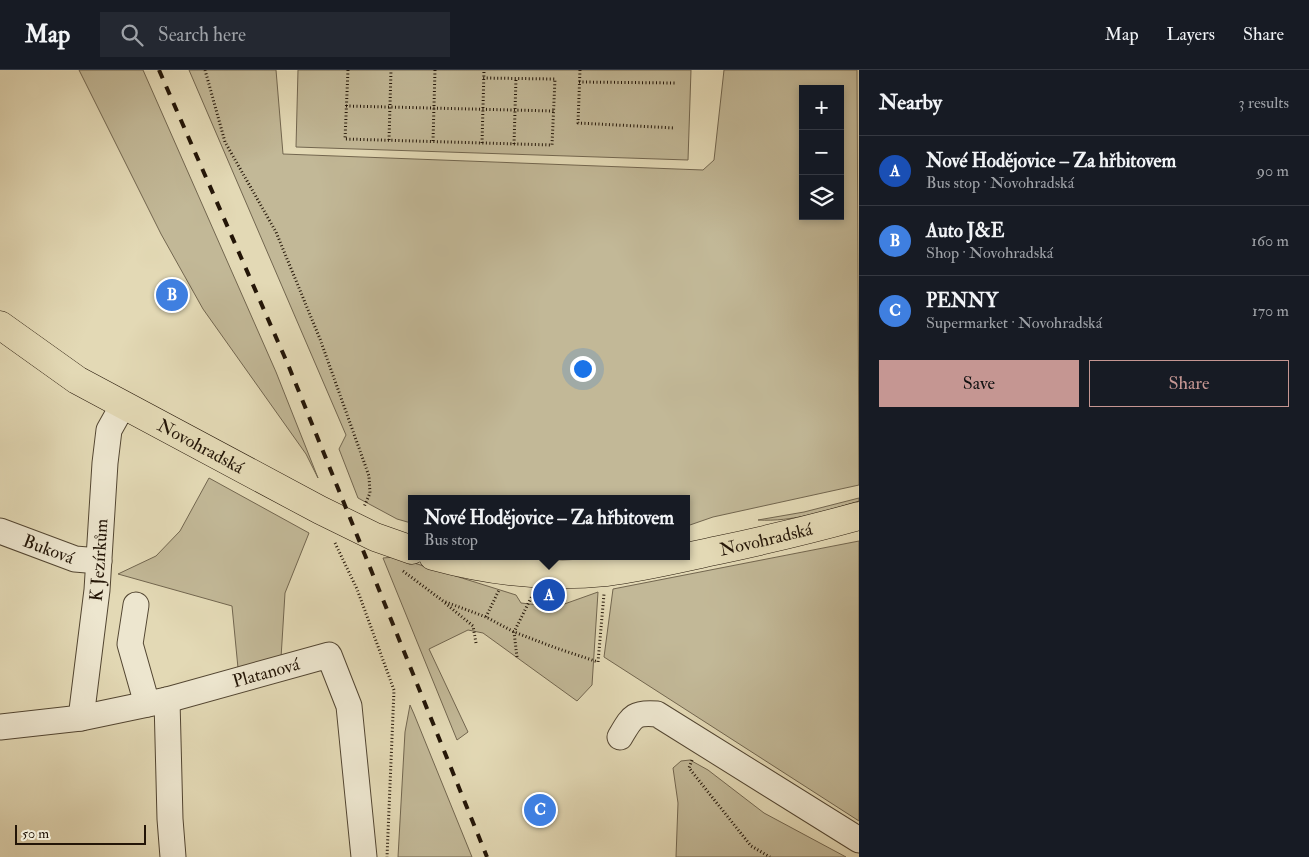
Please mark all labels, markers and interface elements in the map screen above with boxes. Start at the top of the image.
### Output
search box [100,12,450,57]
text: Map [25,19,70,50]
icon: search [118,21,146,49]
text: Search here [158,23,246,47]
text: Map [1105,23,1139,46]
text: Layers [1167,23,1215,46]
text: Share [1243,23,1284,46]
map controls [799,85,844,220]
button: + [799,85,844,130]
text: Nearby [879,89,942,116]
text: 3 results [1238,93,1289,113]
button: − [799,130,844,175]
text: Nové Hodějovice – Za hřbitovem [926,149,1176,173]
text: A [890,161,900,181]
text: 90 m [1257,161,1289,181]
text: Bus stop · Novohradská [926,173,1074,193]
button: layers [799,175,844,220]
text: Auto J&E [926,219,1004,243]
text: B [890,231,900,251]
text: 160 m [1251,231,1289,251]
text: Shop · Novohradská [926,243,1053,263]
pin: B [156,276,188,314]
text: PENNY [926,289,998,313]
text: C [889,301,901,321]
text: 170 m [1252,301,1289,321]
text: Supermarket · Novohradská [926,313,1102,333]
your location [570,356,596,382]
button: Save [879,360,1079,407]
button: Share [1089,360,1289,407]
street label: Novohradská [153,414,249,479]
popup [408,495,690,560]
text: Nové Hodějovice – Za hřbitovem [424,506,674,530]
street label: Novohradská [717,517,815,561]
street label: K Jezírkům [84,518,113,603]
street label: Buková [20,529,78,569]
text: Bus stop [424,530,478,550]
pin: A [533,576,565,614]
street label: Platanová [230,652,303,693]
pin: C [524,791,556,829]
scale bar [15,822,146,845]
text: 50 m [22,825,49,842]

